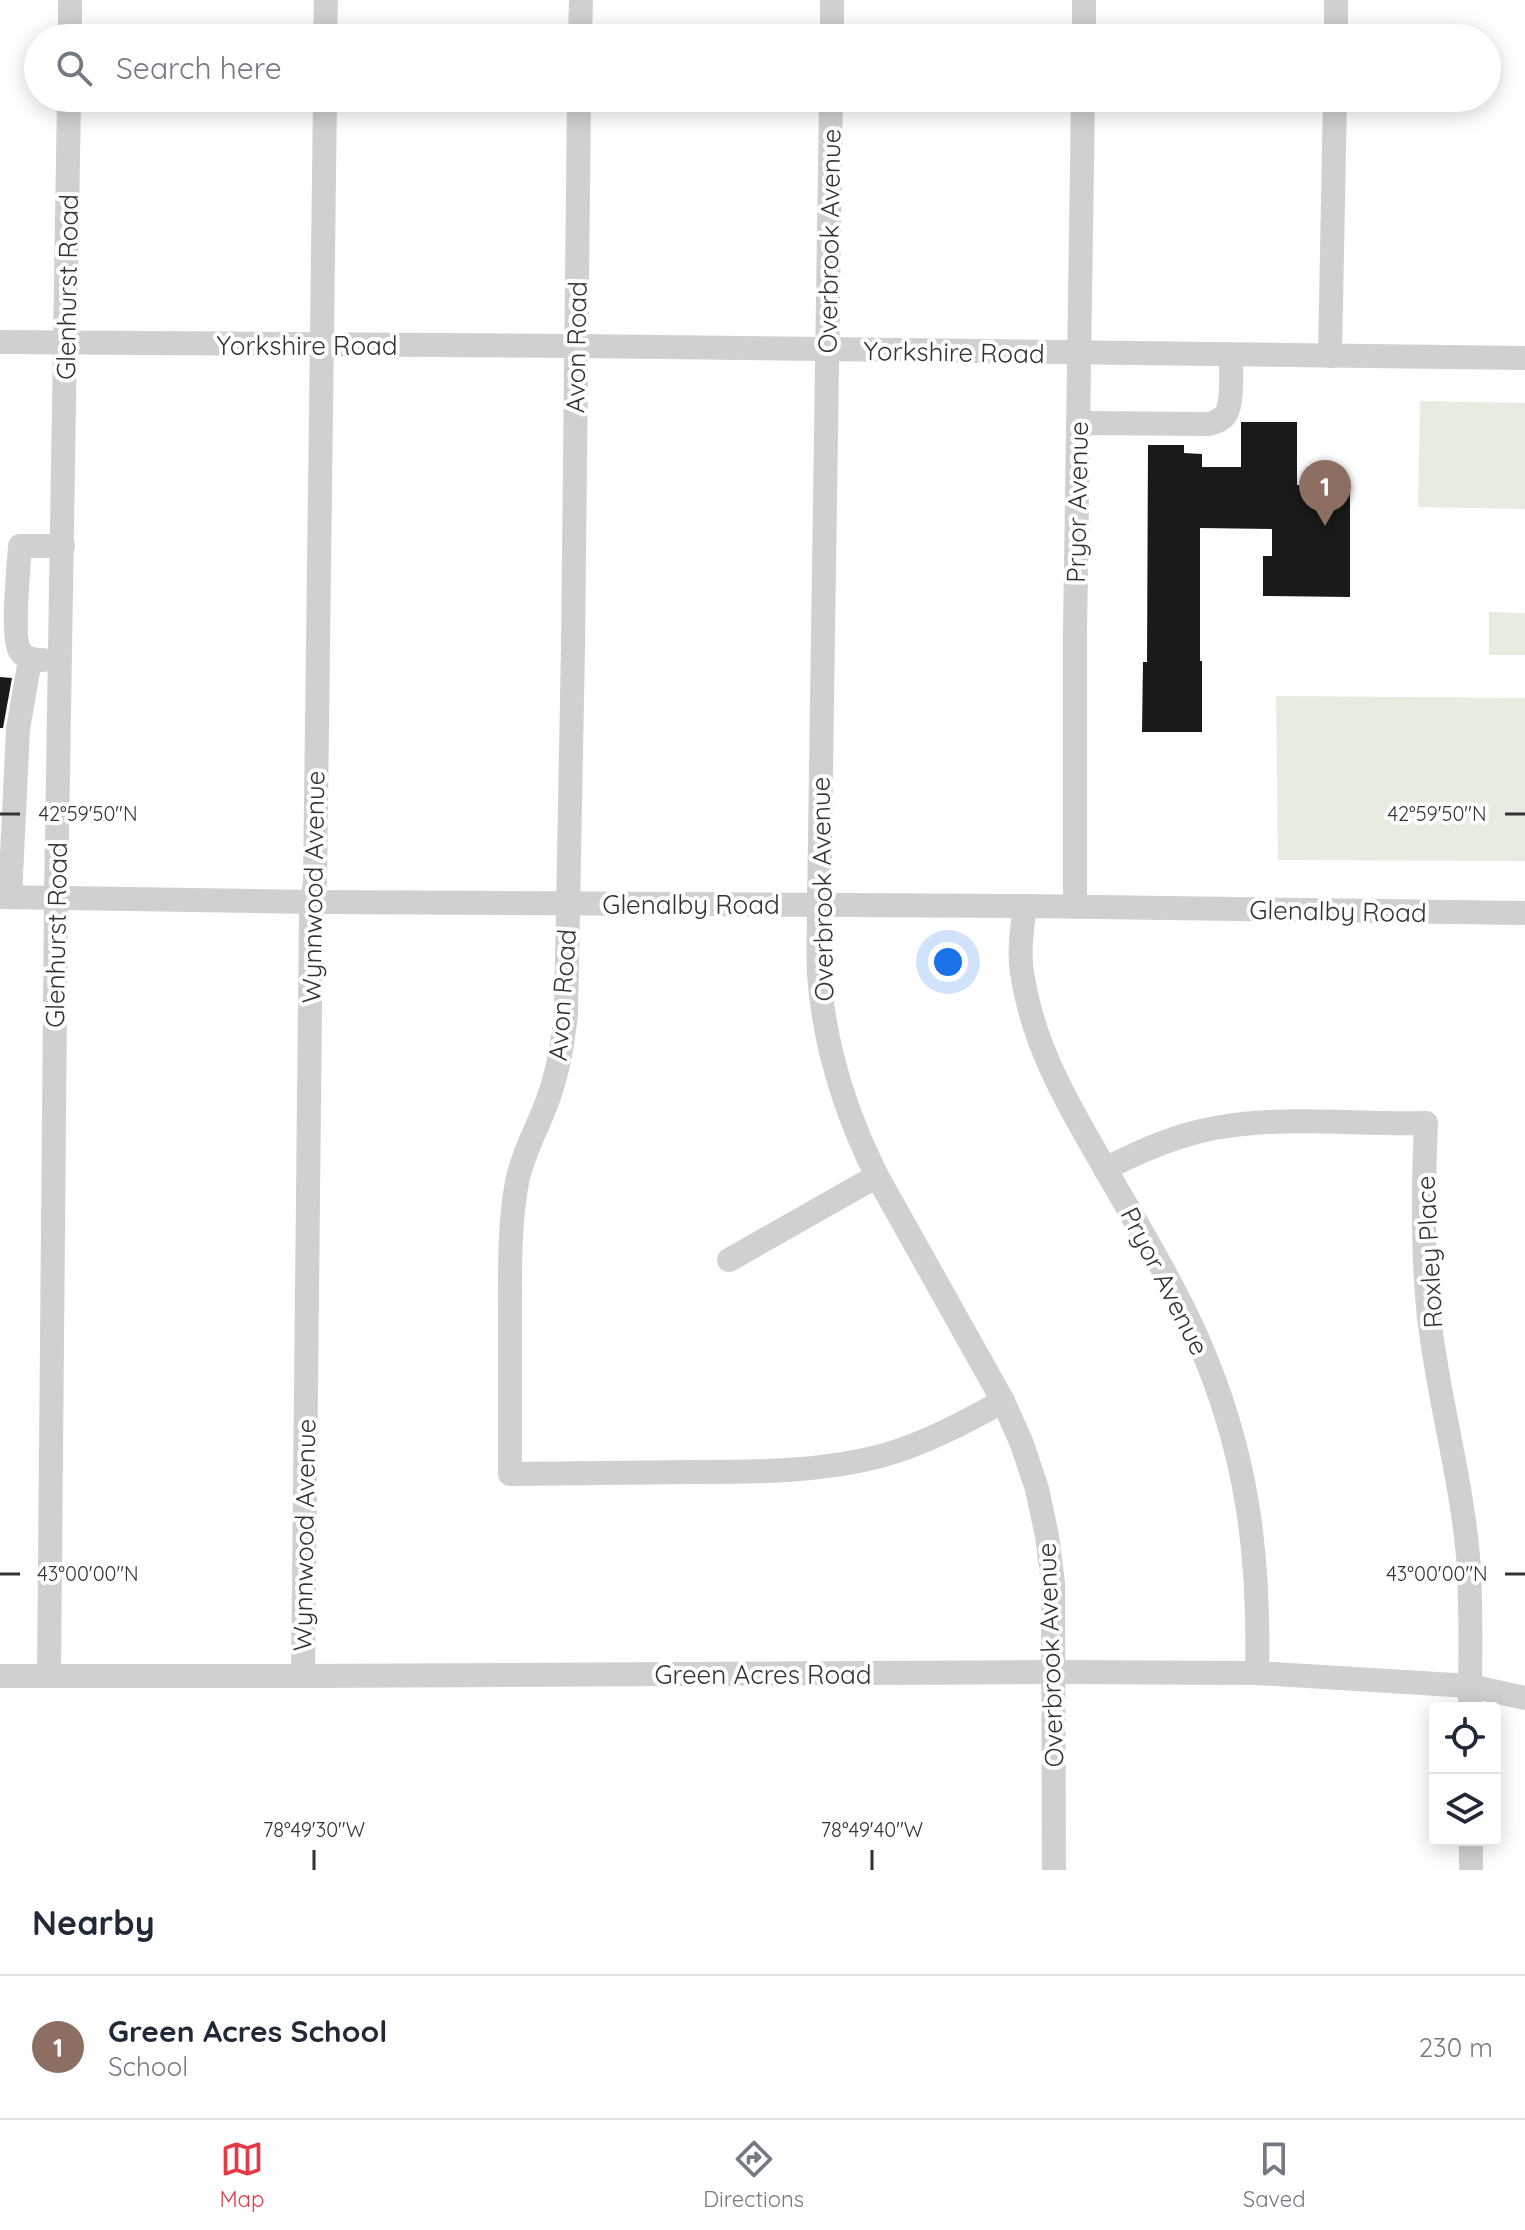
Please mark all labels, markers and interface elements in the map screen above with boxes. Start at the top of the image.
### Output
search box [24,24,1501,112]
icon: search [52,46,96,90]
text: Search here [116,49,282,87]
street label: Overbrook Avenue [811,128,847,354]
street label: Glenhurst Road [49,194,85,380]
street label: Avon Road [558,281,594,413]
street label: Yorkshire Road [216,329,398,362]
street label: Yorkshire Road [863,334,1045,370]
street label: Pryor Avenue [1059,421,1095,583]
pin: 1 [1299,460,1351,526]
street label: Wynnwood Avenue [294,770,332,1004]
street label: Overbrook Avenue [804,776,840,1002]
text: 42°59'50"N [38,801,138,826]
text: 42°59'50"N [1387,801,1487,826]
street label: Glenhurst Road [38,842,74,1028]
street label: Glenalby Road [602,888,780,921]
street label: Glenalby Road [1249,893,1427,929]
street label: Avon Road [541,928,583,1062]
your location [928,942,968,982]
street label: Roxley Place [1409,1175,1449,1329]
street label: Pryor Avenue [1114,1201,1216,1361]
street label: Wynnwood Avenue [285,1418,323,1652]
street label: Overbrook Avenue [1030,1542,1070,1768]
text: 43°00'00"N [37,1561,139,1586]
text: 43°00'00"N [1386,1561,1488,1586]
street label: Green Acres Road [654,1658,872,1691]
map controls [1429,1702,1501,1846]
button: locate [1429,1702,1501,1774]
button: layers [1429,1774,1501,1846]
text: 78°49'30"W [263,1817,365,1842]
text: 78°49'40"W [821,1817,923,1842]
text: Nearby [32,1901,155,1944]
text: Green Acres School [108,2012,387,2050]
text: 1 [53,2031,63,2064]
text: 230 m [1419,2031,1493,2064]
text: School [108,2050,188,2083]
tab: Map [219,2137,264,2213]
tab: Directions [703,2137,804,2213]
tab: Saved [1243,2137,1306,2213]

